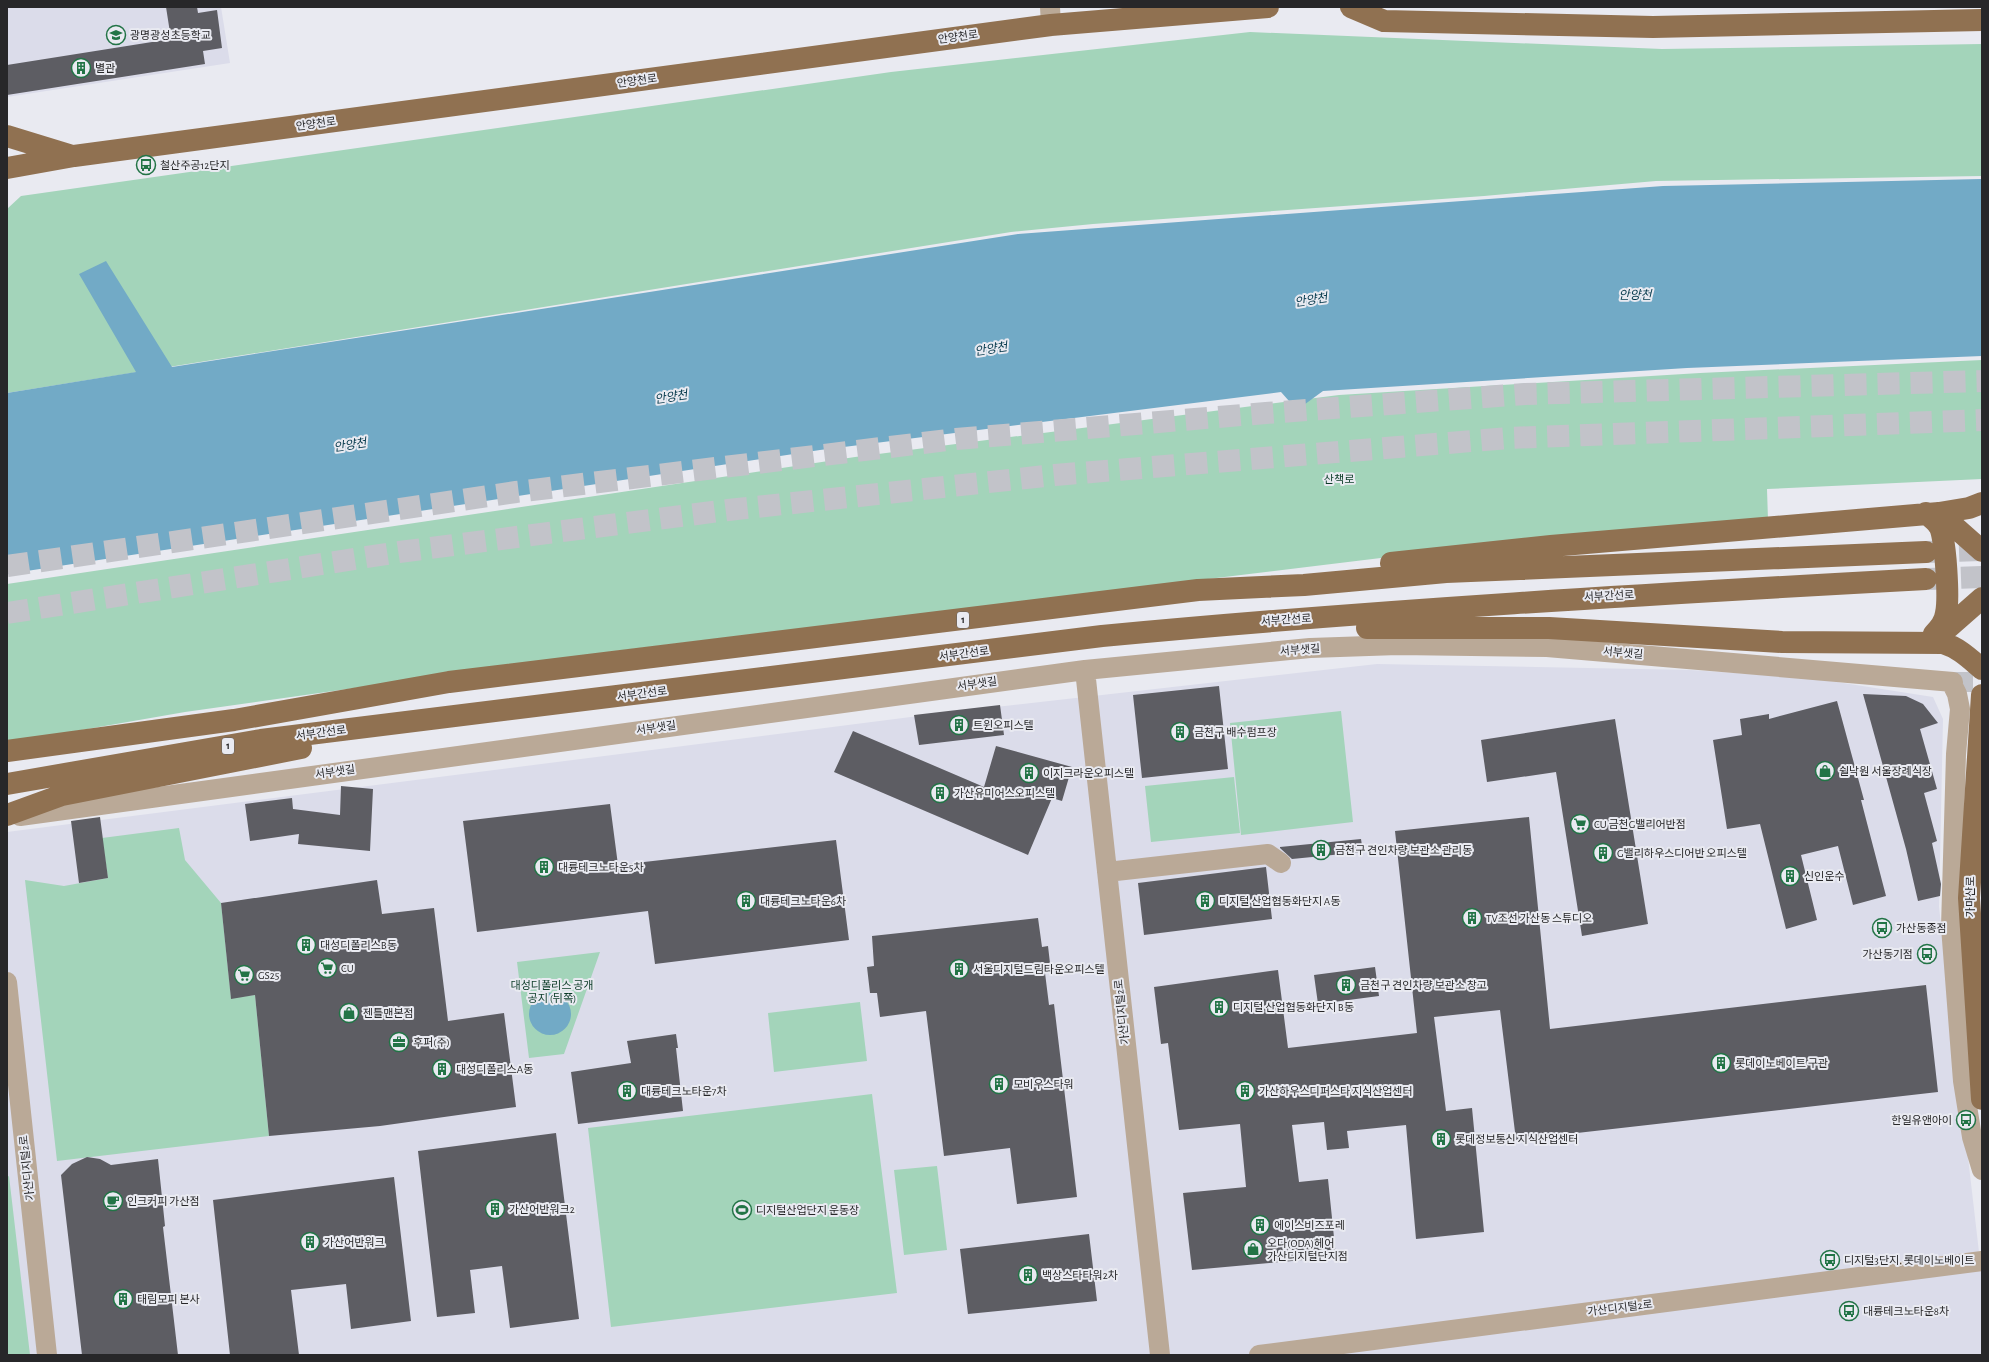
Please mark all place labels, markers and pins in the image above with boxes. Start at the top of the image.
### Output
school or university icon: 광명광성초등학교 [105,24,127,46]
place label: 광명광성초등학교 [130,29,211,41]
building icon: 별관 [70,57,92,79]
place label: 별관 [95,63,115,74]
bus stop icon: 철산주공12단지 [135,154,157,176]
place label: 철산주공12단지 [160,160,230,171]
building icon: 트윈오피스텔 [948,714,970,736]
place label: 트윈오피스텔 [973,720,1034,731]
building icon: 금천구 배수펌프장 [1169,721,1191,743]
place label: 금천구 배수펌프장 [1194,726,1277,738]
shop icon: 쉴낙원 서울장례식장 [1814,760,1836,782]
building icon: 이지크라운오피스텔 [1018,762,1040,784]
place label: 쉴낙원 서울장례식장 [1839,766,1932,777]
place label: 이지크라운오피스텔 [1043,768,1134,779]
building icon: 가산유미어스오피스텔 [929,782,951,804]
place label: 가산유미어스오피스텔 [954,788,1055,799]
supermarket icon: CU 금천G밸리어반점 [1569,813,1591,835]
place label: CU 금천G밸리어반점 [1594,818,1686,830]
building icon: 금천구 견인차량 보관소 관리동 [1310,839,1332,861]
building icon: G밸리하우스디어반 오피스텔 [1592,842,1614,864]
place label: 금천구 견인차량 보관소 관리동 [1335,844,1472,856]
place label: G밸리하우스디어반 오피스텔 [1617,848,1747,859]
building icon: 대륭테크노타운5차 [533,856,555,878]
place label: 대륭테크노타운5차 [558,862,644,873]
building icon: 신인운수 [1779,865,1801,887]
place label: 신인운수 [1804,871,1844,882]
building icon: 대륭테크노타운6차 [735,890,757,912]
building icon: 디지털 산업협동화단지 A동 [1194,890,1216,912]
place label: 대륭테크노타운6차 [760,896,846,907]
place label: 디지털 산업협동화단지 A동 [1219,896,1340,907]
building icon: TV조선 가산동 스튜디오 [1461,907,1483,929]
place label: TV조선 가산동 스튜디오 [1486,913,1592,924]
bus stop icon: 가산동종점 [1871,917,1893,939]
place label: 가산동종점 [1896,923,1947,934]
building icon: 대성디폴리스B동 [295,934,317,956]
place label: 대성디폴리스B동 [320,940,397,951]
bus stop icon: 가산동기점 [1916,943,1938,965]
place label: 가산동기점 [1862,949,1913,960]
supermarket icon: CU [316,957,338,979]
building icon: 서울디지털드림타운오피스텔 [948,958,970,980]
place label: CU [341,963,354,974]
supermarket icon: GS25 [233,964,255,986]
place label: 서울디지털드림타운오피스텔 [973,964,1105,975]
place label: GS25 [258,970,280,981]
building icon: 금천구 견인차량 보관소 창고 [1335,974,1357,996]
place label: 금천구 견인차량 보관소 창고 [1360,979,1487,991]
building icon: 디지털 산업협동화단지 B동 [1208,996,1230,1018]
shop icon: 젠틀맨본점 [338,1002,360,1024]
place label: 디지털 산업협동화단지 B동 [1233,1002,1354,1013]
place label: 젠틀맨본점 [363,1008,414,1019]
office icon: 후퍼(주) [388,1031,410,1053]
place label: 후퍼(주) [413,1037,450,1048]
building icon: 롯데이노베이트 구관 [1710,1052,1732,1074]
building icon: 대성디폴리스A동 [431,1058,453,1080]
place label: 롯데이노베이트 구관 [1735,1058,1828,1069]
place label: 대성디폴리스A동 [456,1064,533,1075]
building icon: 모비우스타워 [988,1073,1010,1095]
place label: 모비우스타워 [1013,1079,1074,1090]
building icon: 대륭테크노타운7차 [616,1080,638,1102]
building icon: 가산하우스디퍼스타 지식산업센터 [1234,1080,1256,1102]
place label: 대륭테크노타운7차 [641,1086,727,1097]
place label: 가산하우스디퍼스타 지식산업센터 [1259,1086,1413,1097]
bus stop icon: 한일유앤아이 [1955,1109,1977,1131]
place label: 한일유앤아이 [1891,1115,1952,1126]
building icon: 롯데정보통신 지식산업센터 [1430,1128,1452,1150]
place label: 롯데정보통신 지식산업센터 [1455,1134,1578,1145]
cafe icon: 인크커피 가산점 [102,1190,124,1212]
place label: 인크커피 가산점 [127,1196,200,1207]
building icon: 가산어반워크2 [484,1198,506,1220]
sports icon: 디지털산업단지 운동장 [731,1199,753,1221]
place label: 가산어반워크2 [509,1204,575,1215]
place label: 디지털산업단지 운동장 [756,1205,859,1216]
building icon: 에이스비즈포레 [1249,1214,1271,1236]
place label: 에이스비즈포레 [1274,1220,1345,1231]
building icon: 가산어반워크 [299,1231,321,1253]
place label: 가산어반워크 [324,1237,385,1248]
shop icon: 오다(ODA)헤어 가산디지털단지점 [1242,1238,1264,1260]
place label: 오다(ODA)헤어 가산디지털단지점 [1267,1238,1348,1262]
bus stop icon: 디지털3단지. 롯데이노베이트 [1819,1249,1841,1271]
place label: 디지털3단지. 롯데이노베이트 [1844,1255,1974,1266]
building icon: 백상스타타워2차 [1017,1264,1039,1286]
place label: 백상스타타워2차 [1042,1270,1118,1281]
building icon: 태림모피 본사 [112,1288,134,1310]
place label: 태림모피 본사 [137,1294,200,1305]
bus stop icon: 대륭테크노타운8차 [1838,1300,1860,1322]
place label: 대륭테크노타운8차 [1863,1306,1949,1317]

